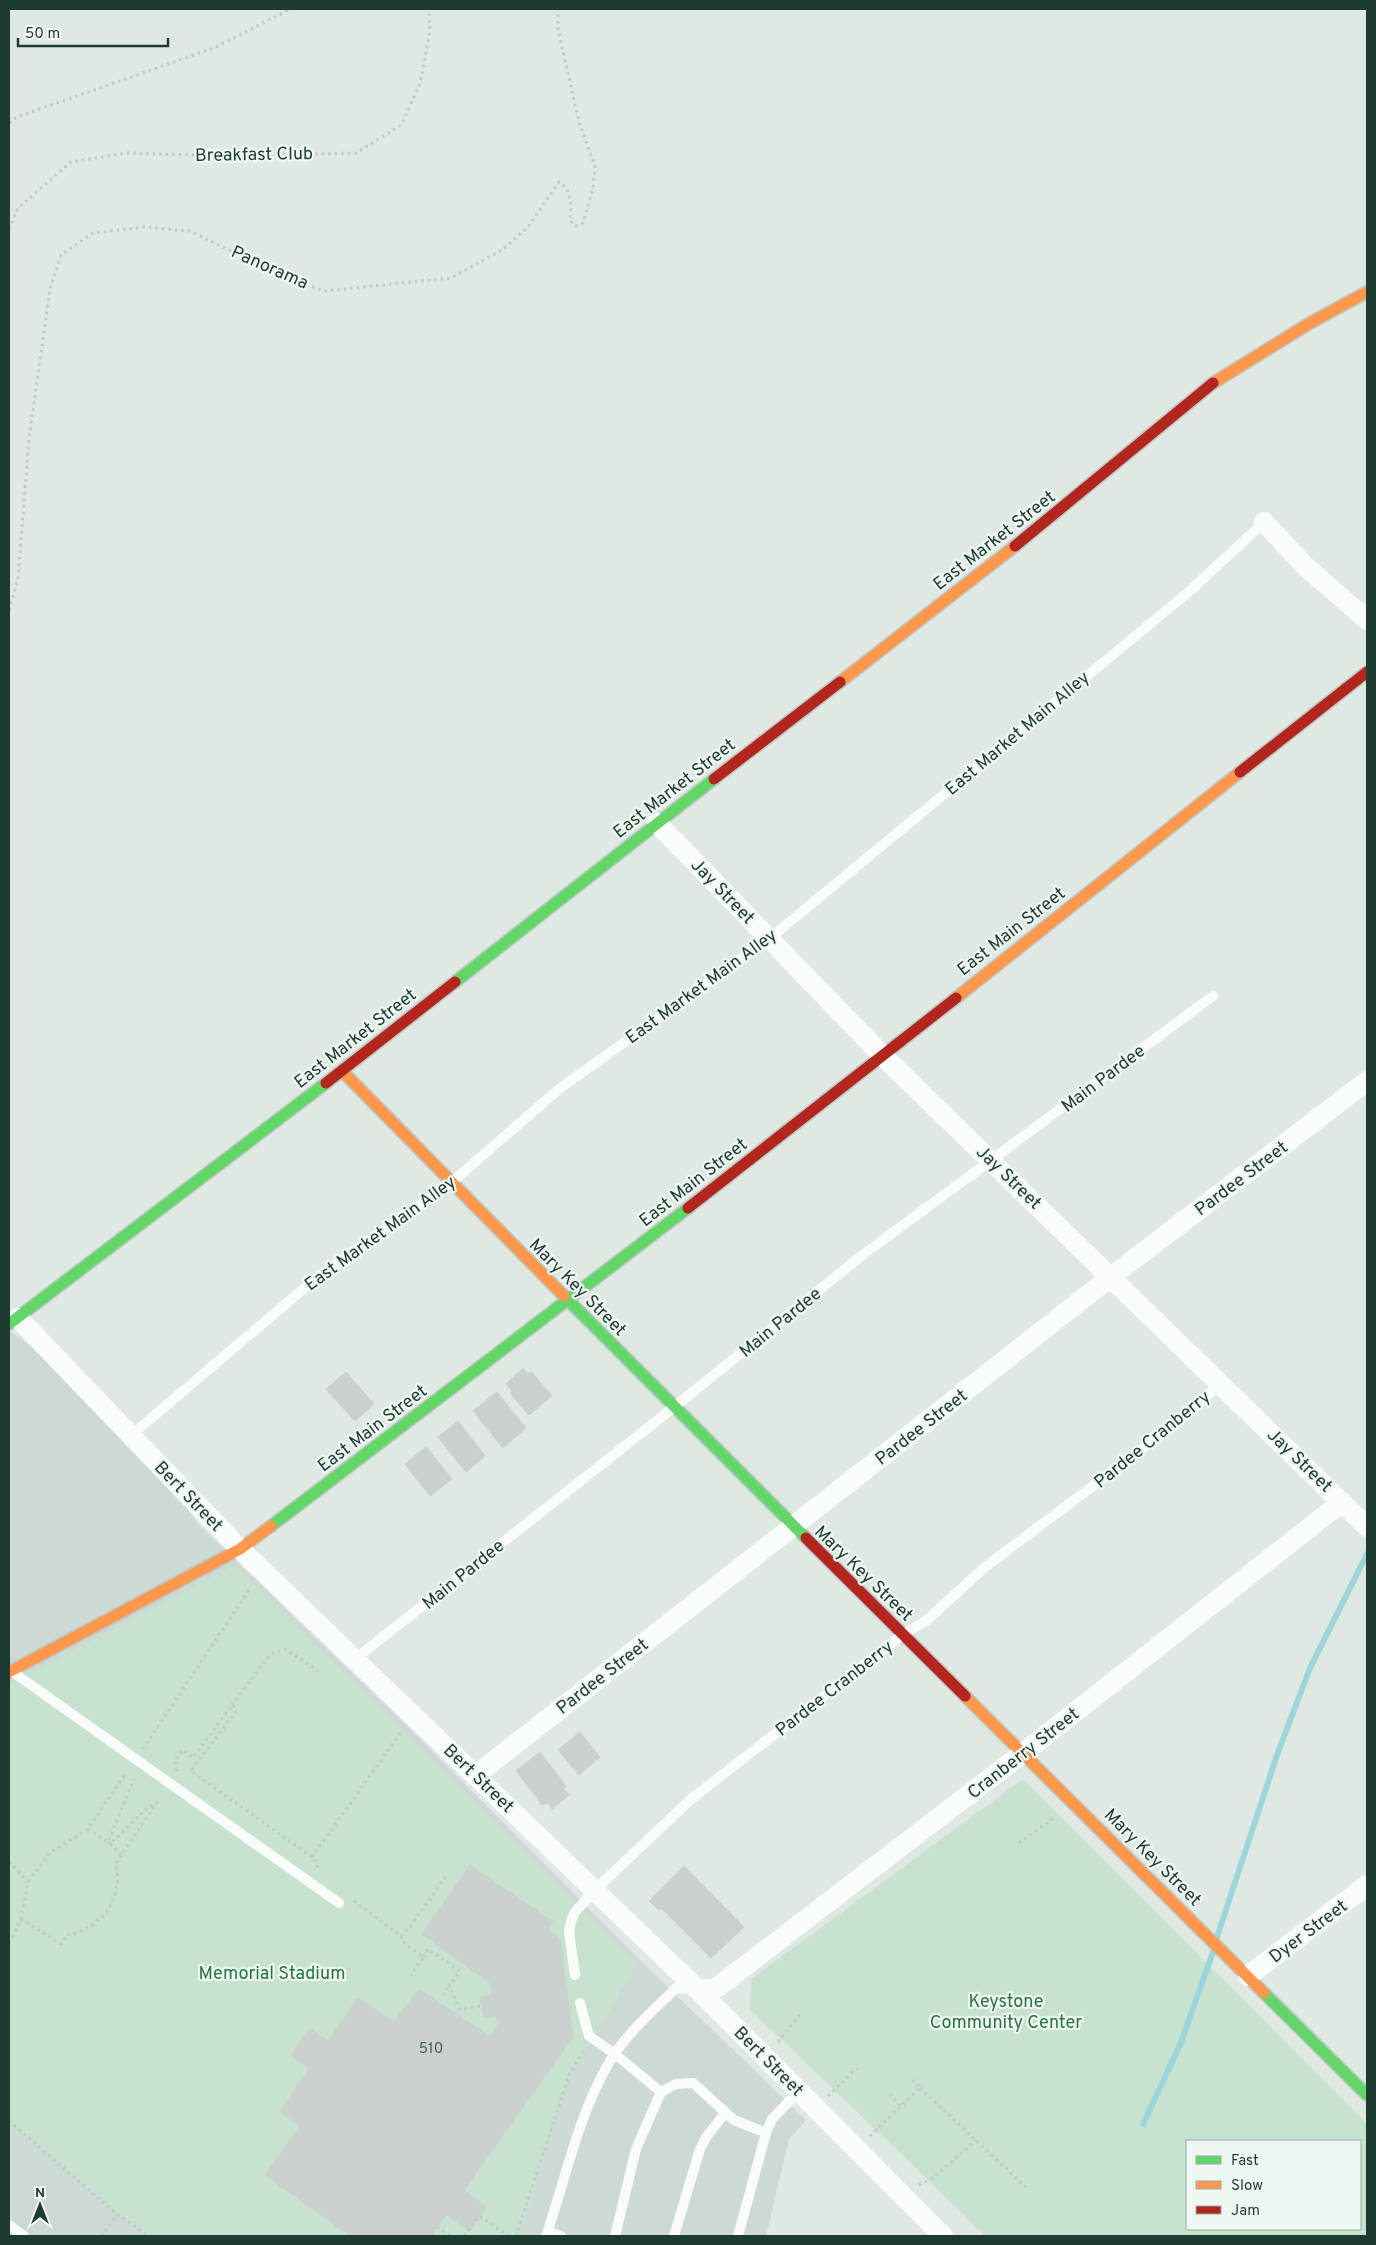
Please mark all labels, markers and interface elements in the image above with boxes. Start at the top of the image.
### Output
scale bar [18,15,168,47]
text: 50 m [25,25,60,44]
street label: Breakfast Club [195,143,313,168]
street label: Panorama [227,241,312,296]
street label: East Market Street [929,486,1061,596]
street label: East Market Main Alley [941,667,1095,801]
street label: East Market Street [609,734,741,844]
street label: Jay Street [685,854,759,930]
street label: East Main Street [953,883,1071,982]
street label: East Market Main Alley [622,925,782,1050]
street label: East Market Street [290,984,422,1094]
street label: Main Pardee [1057,1040,1151,1118]
street label: East Main Street [635,1134,753,1233]
street label: Pardee Street [1191,1137,1293,1222]
street label: Jay Street [970,1141,1046,1215]
street label: East Market Main Alley [301,1172,461,1297]
street label: Mary Key Street [523,1234,631,1342]
street label: Main Pardee [735,1283,827,1363]
street label: East Main Street [314,1380,432,1478]
street label: Pardee Street [871,1385,973,1471]
street label: Pardee Cranberry [1090,1386,1216,1494]
street label: Jay Street [1261,1424,1337,1498]
street label: Bert Street [148,1457,227,1537]
street label: Mary Key Street [809,1521,917,1627]
street label: Main Pardee [418,1535,510,1615]
street label: Pardee Street [552,1634,654,1720]
street label: Pardee Cranberry [771,1636,898,1742]
street label: Cranberry Street [963,1703,1085,1805]
street label: Bert Street [438,1740,518,1819]
street label: Mary Key Street [1098,1804,1206,1912]
street label: Dyer Street [1265,1895,1353,1969]
park label: Memorial Stadium [199,1963,345,1986]
park label: Keystone Community Center [930,1991,1082,2035]
street label: Bert Street [728,2022,808,2102]
house number: 510 [419,2040,443,2059]
legend [1186,2140,1361,2230]
text: Fast [1231,2152,1259,2171]
text: Slow [1231,2177,1263,2196]
north arrow [15,2180,65,2230]
text: N [35,2185,45,2202]
text: Jam [1231,2202,1260,2221]

